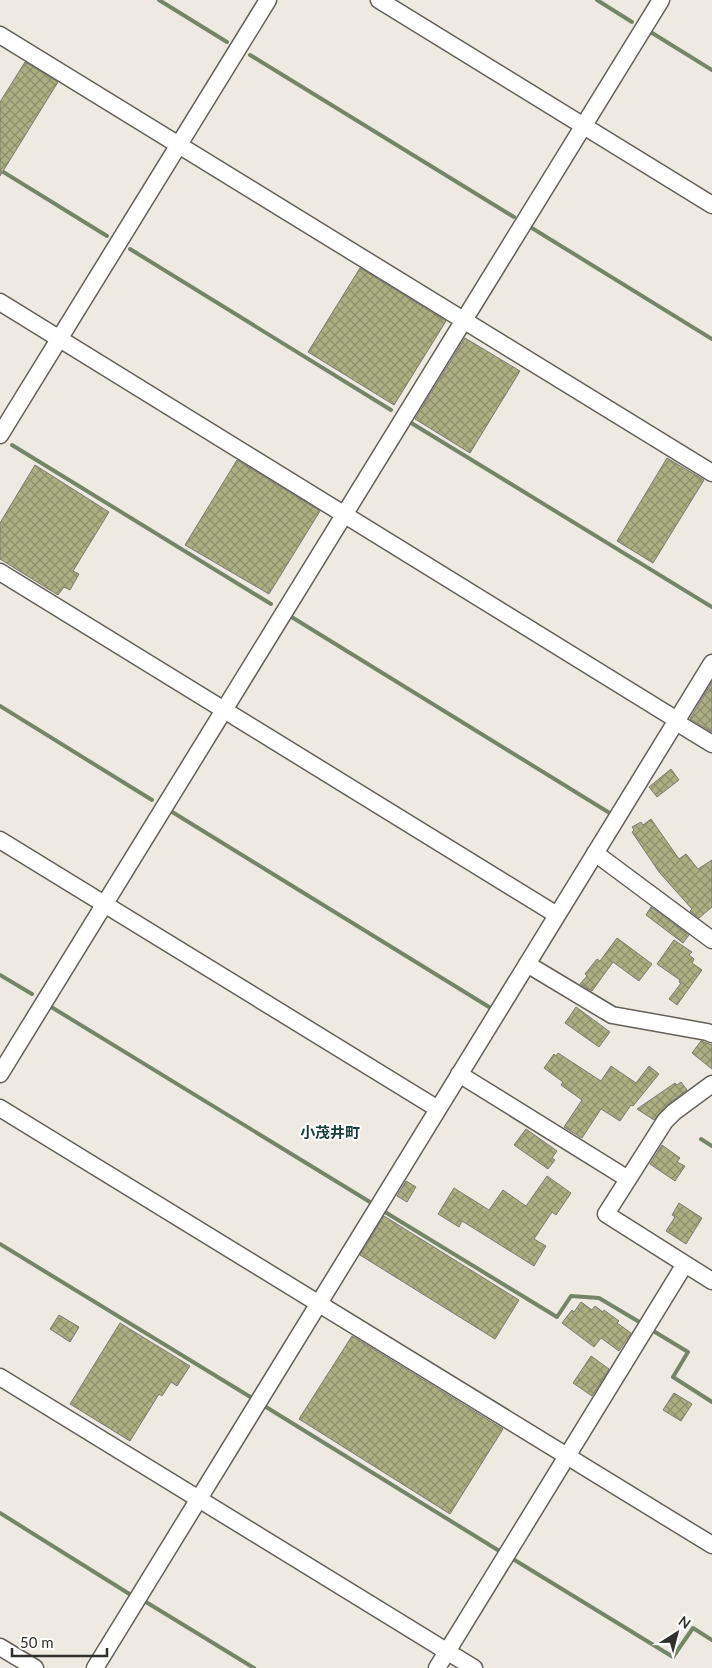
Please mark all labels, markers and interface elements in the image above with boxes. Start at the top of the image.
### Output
district label: 小茂井町 [300,1123,360,1141]
north arrow [652,1608,702,1658]
text: N [676,1612,694,1632]
scale bar [12,1626,108,1658]
text: 50 m [20,1633,54,1651]

